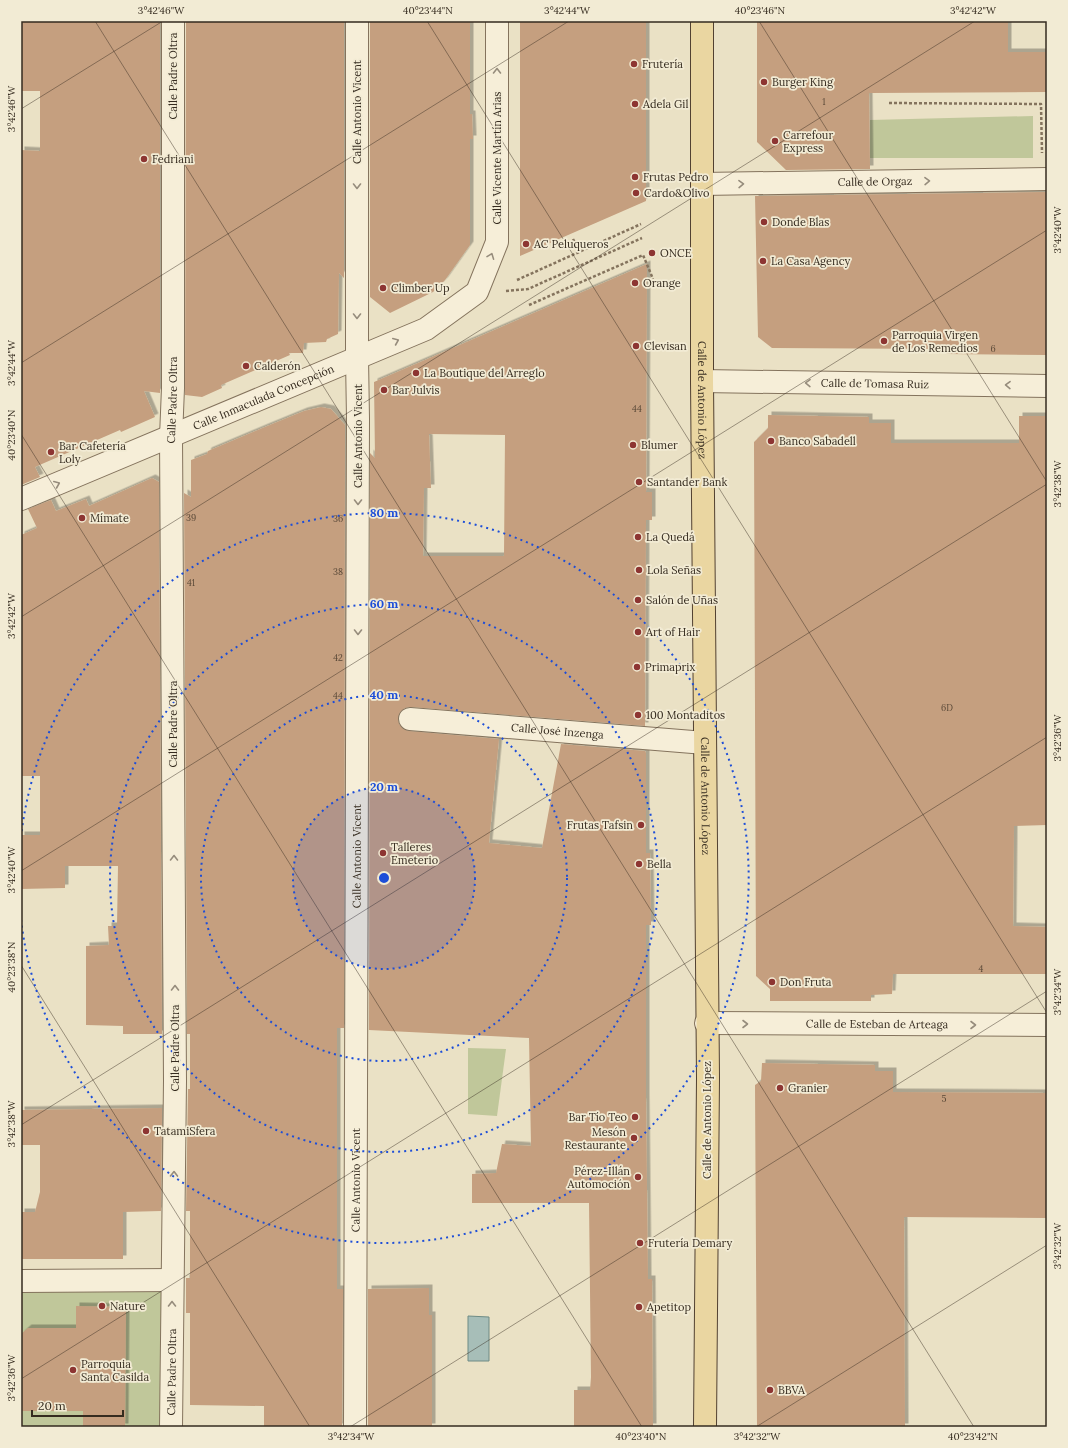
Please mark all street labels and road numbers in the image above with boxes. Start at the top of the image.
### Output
street label: Calle Padre Oltra [166,32,180,119]
street label: Calle Antonio Vicent [350,59,364,164]
street label: Calle Vicente Martín Arias [490,92,504,224]
street label: Calle de Orgaz [838,174,913,189]
street label: Calle de Antonio López [695,341,710,459]
street label: Calle Padre Oltra [164,356,180,444]
street label: Calle Inmaculada Concepción [191,361,336,433]
street label: Calle de Tomasa Ruiz [821,376,930,391]
street label: Calle Antonio Vicent [351,383,365,488]
street label: Calle Padre Oltra [166,680,180,767]
street label: Calle José Inzenga [511,720,605,742]
street label: Calle de Antonio López [698,737,713,855]
street label: Calle Antonio Vicent [350,803,364,908]
street label: Calle Padre Oltra [168,1004,182,1091]
street label: Calle de Esteban de Arteaga [806,1017,949,1031]
street label: Calle de Antonio López [700,1061,714,1179]
street label: Calle Antonio Vicent [349,1127,363,1232]
street label: Calle Padre Oltra [164,1328,179,1416]

